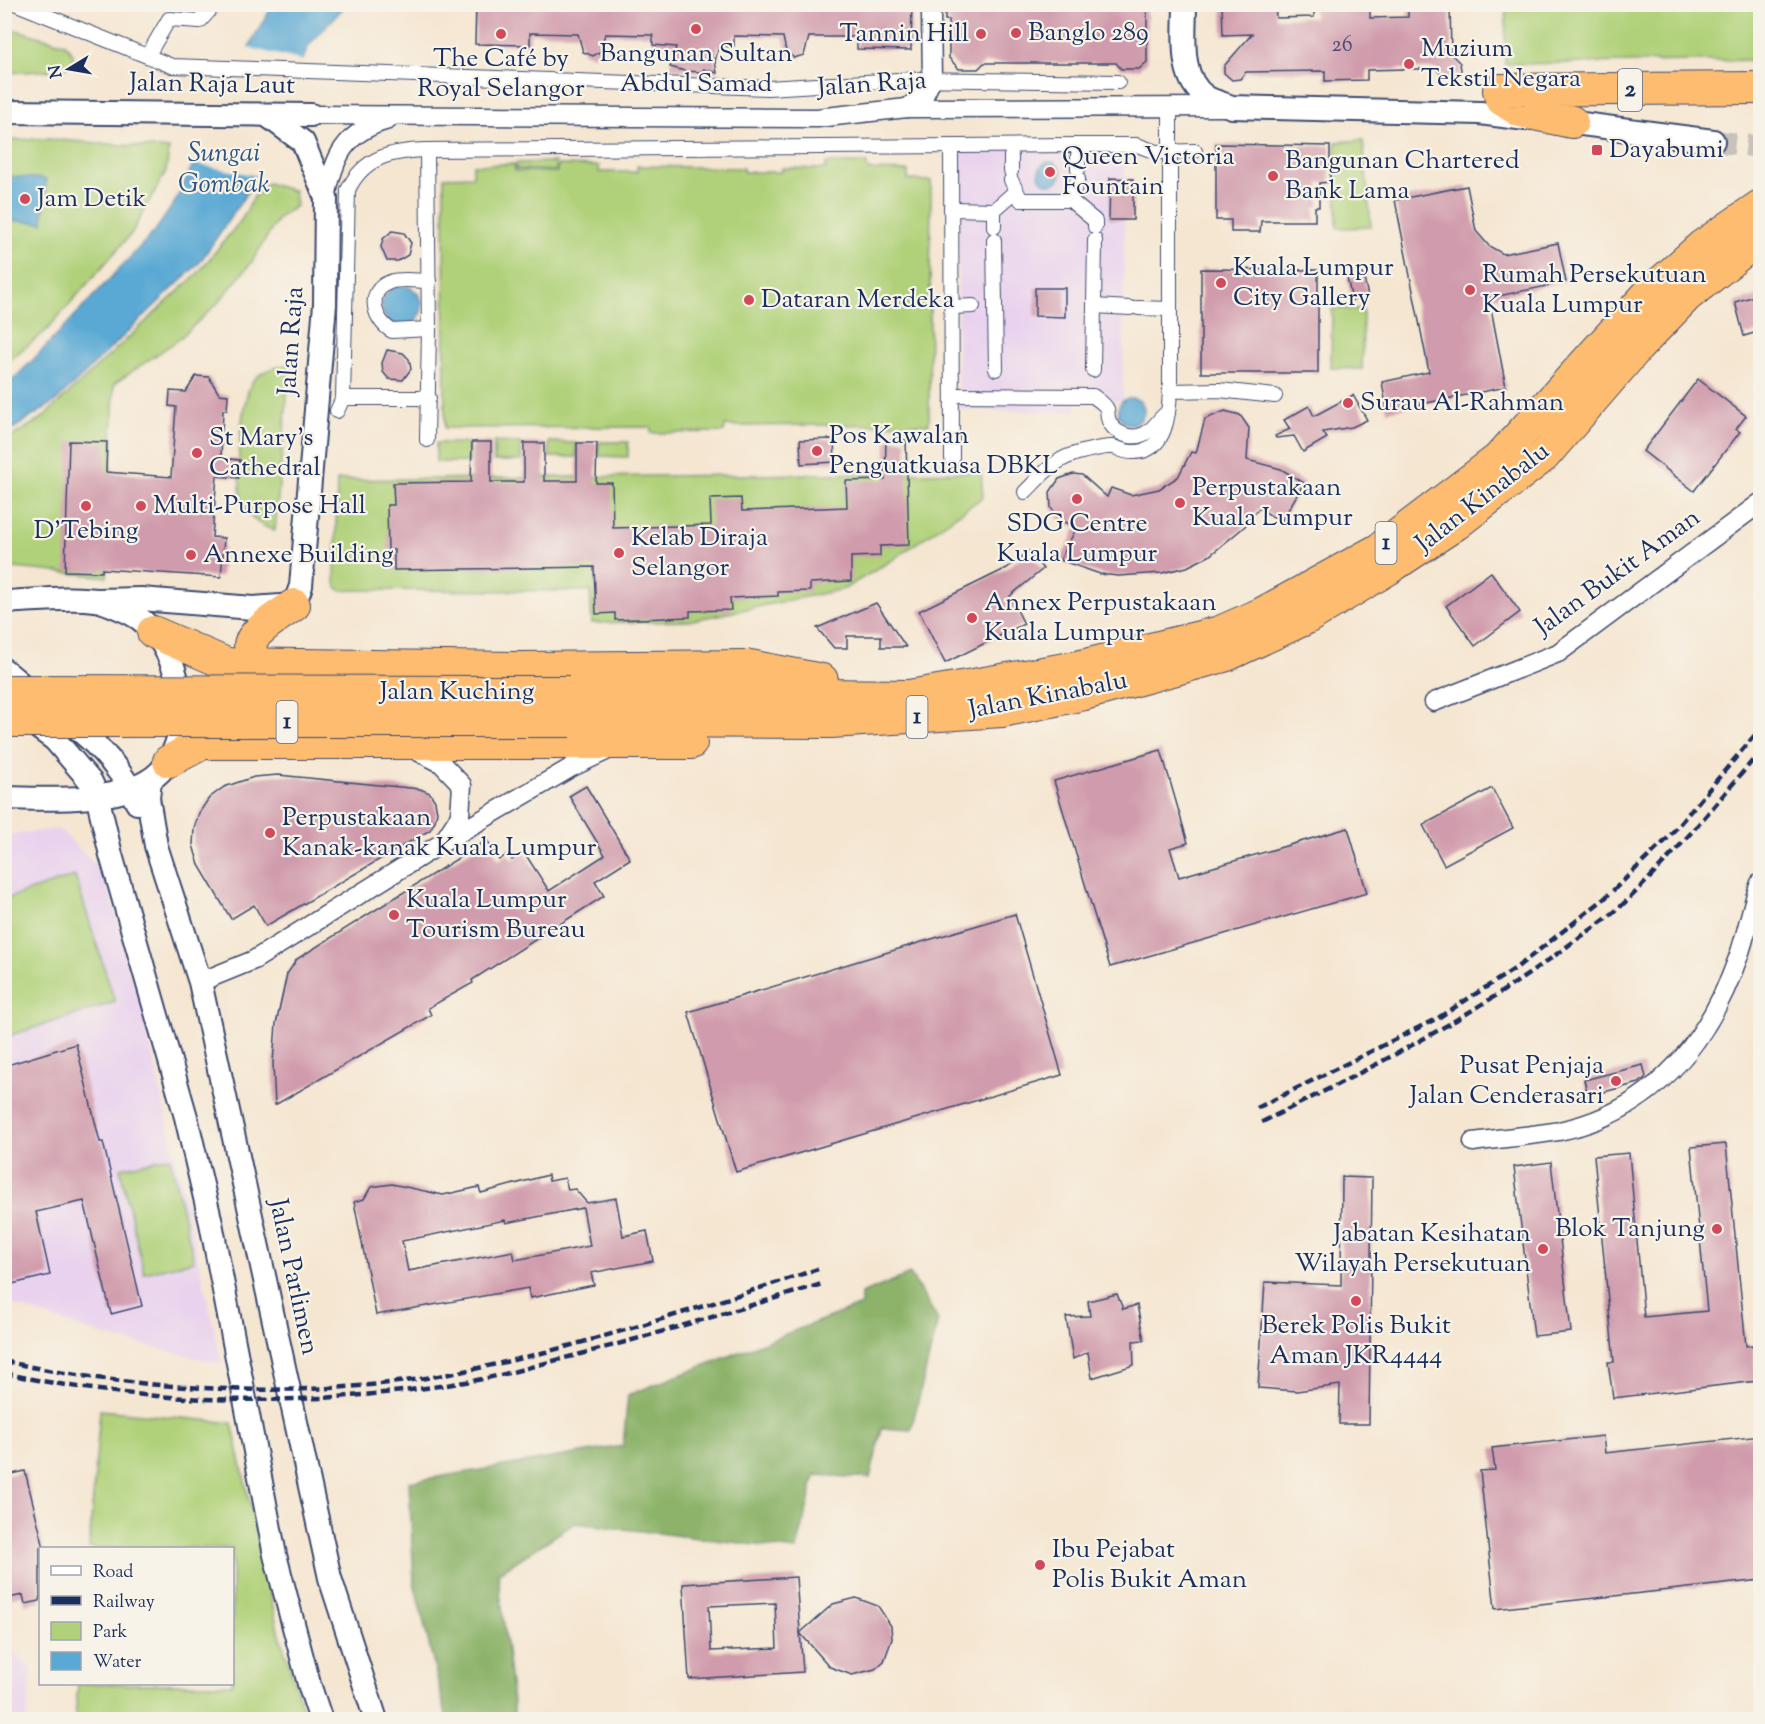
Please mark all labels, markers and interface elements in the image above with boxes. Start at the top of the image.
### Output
place label: Banglo 289 [1028,15,1149,52]
place label: Tannin Hill [840,16,969,53]
marker: Bangunan Sultan Abdul Samad [689,22,703,36]
marker: Banglo 289 [1009,26,1023,40]
marker: The Café by Royal Selangor [494,27,508,41]
marker: Tannin Hill [974,27,988,41]
house number: 26 [1331,30,1353,62]
place label: Muzium Tekstil Negara [1421,31,1581,98]
place label: Bangunan Sultan Abdul Samad [599,36,793,103]
north arrow [39,39,99,99]
place label: The Café by Royal Selangor [417,41,585,108]
marker: Muzium Tekstil Negara [1402,57,1416,71]
text: N [44,63,69,80]
street label: Jalan Raja [814,63,928,107]
street label: Jalan Raja Laut [127,65,295,105]
road number: 2 [1618,69,1642,111]
place label: Dayabumi [1609,132,1724,169]
water label: Sungai Gombak [178,135,270,205]
place label: Queen Victoria Fountain [1062,139,1234,206]
place label: Bangunan Chartered Bank Lama [1285,143,1520,210]
marker: Dayabumi [1590,143,1604,157]
marker: Queen Victoria Fountain [1043,165,1057,179]
marker: Bangunan Chartered Bank Lama [1266,169,1280,183]
place label: Jam Detik [35,181,147,218]
marker: Jam Detik [18,192,32,206]
place label: Kuala Lumpur City Gallery [1233,250,1394,317]
place label: Rumah Persekutuan Kuala Lumpur [1482,257,1707,324]
marker: Kuala Lumpur City Gallery [1214,276,1228,290]
place label: Dataran Merdeka [761,282,954,319]
marker: Rumah Persekutuan Kuala Lumpur [1463,283,1477,297]
street label: Jalan Raja [270,285,314,399]
marker: Dataran Merdeka [742,293,756,307]
place label: Surau Al-Rahman [1360,385,1564,422]
marker: Surau Al-Rahman [1341,396,1355,410]
place label: Pos Kawalan Penguatkuasa DBKL [829,418,1058,485]
place label: St Mary's Cathedral [209,420,321,487]
street label: Jalan Kinabalu [1407,434,1558,563]
marker: Pos Kawalan Penguatkuasa DBKL [810,444,824,458]
marker: St Mary's Cathedral [190,446,204,460]
place label: Perpustakaan Kuala Lumpur [1192,470,1353,537]
place label: Multi-Purpose Hall [153,488,366,525]
marker: SDG Centre Kuala Lumpur [1070,492,1084,506]
marker: Perpustakaan Kuala Lumpur [1173,496,1187,510]
marker: D’Tebing [79,499,93,513]
marker: Multi-Purpose Hall [134,499,148,513]
street label: Jalan Bukit Aman [1526,500,1709,647]
place label: SDG Centre Kuala Lumpur [997,506,1158,573]
place label: D’Tebing [34,513,138,550]
place label: Kelab Diraja Selangor [631,520,768,587]
road number: 1 [1376,522,1396,564]
place label: Annexe Building [203,537,394,574]
marker: Kelab Diraja Selangor [612,546,626,560]
marker: Annexe Building [184,548,198,562]
place label: Annex Perpustakaan Kuala Lumpur [984,585,1217,652]
marker: Annex Perpustakaan Kuala Lumpur [965,611,979,625]
street label: Jalan Kinabalu [963,662,1131,730]
street label: Jalan Kuching [378,674,534,711]
road number: 1 [906,696,928,738]
road number: 1 [276,701,298,743]
place label: Perpustakaan Kanak-kanak Kuala Lumpur [282,800,597,867]
marker: Perpustakaan Kanak-kanak Kuala Lumpur [263,826,277,840]
place label: Kuala Lumpur Tourism Bureau [406,882,585,949]
marker: Kuala Lumpur Tourism Bureau [387,908,401,922]
place label: Pusat Penjaja Jalan Cenderasari [1408,1048,1604,1115]
marker: Pusat Penjaja Jalan Cenderasari [1609,1074,1623,1088]
street label: Jalan Parlimen [258,1194,328,1358]
place label: Blok Tanjung [1555,1211,1705,1248]
place label: Jabatan Kesihatan Wilayah Persekutuan [1294,1216,1531,1283]
marker: Blok Tanjung [1710,1222,1724,1236]
marker: Jabatan Kesihatan Wilayah Persekutuan [1536,1242,1550,1256]
marker: Berek Polis Bukit Aman JKR4444 [1349,1294,1363,1308]
place label: Berek Polis Bukit Aman JKR4444 [1261,1308,1451,1375]
place label: Ibu Pejabat Polis Bukit Aman [1052,1532,1247,1599]
legend [39,1547,234,1685]
marker: Ibu Pejabat Polis Bukit Aman [1033,1558,1047,1572]
text: Road [93,1560,133,1586]
text: Railway [93,1590,155,1616]
text: Park [93,1620,128,1646]
text: Water [93,1650,142,1676]

